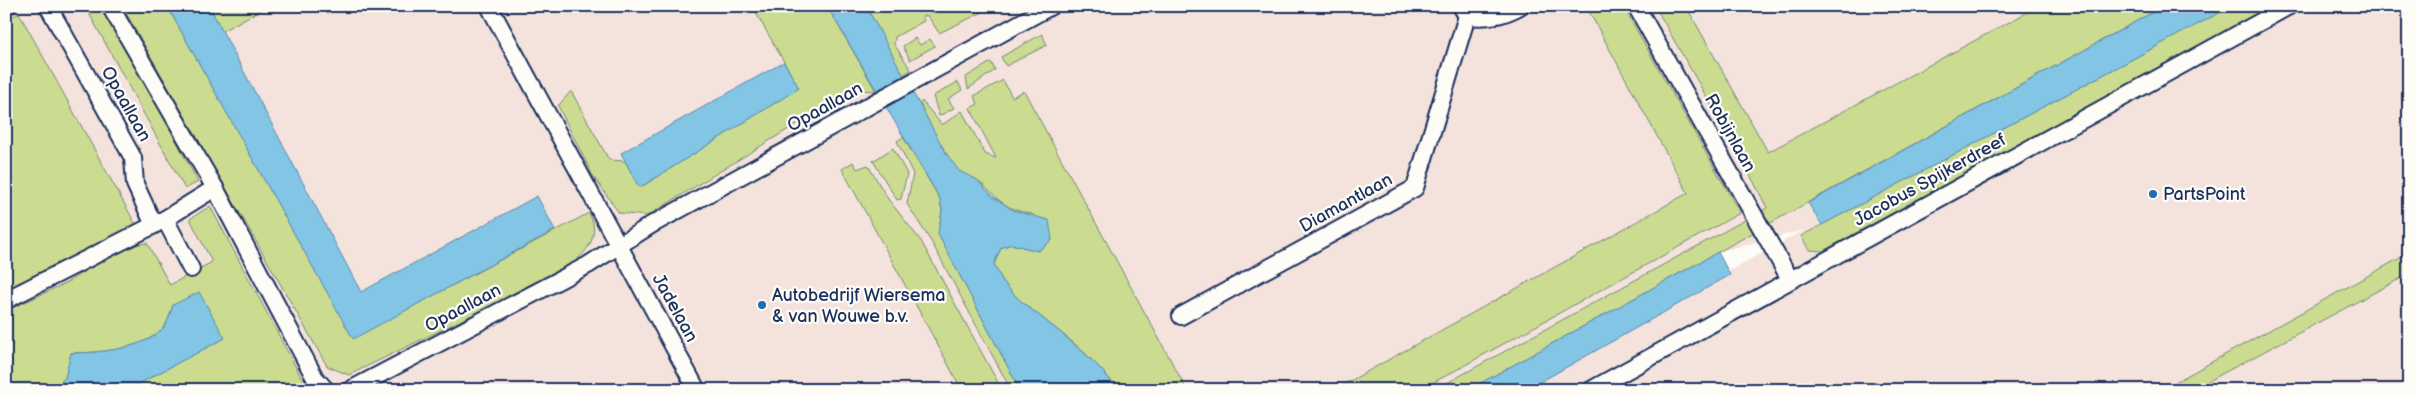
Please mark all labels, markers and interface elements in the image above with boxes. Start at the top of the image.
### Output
street label: Opaallaan [97,63,155,145]
street label: Opaallaan [784,78,866,136]
street label: Robijnlaan [1700,90,1760,176]
street label: Jacobus Spijkerdreef [1850,129,2010,231]
street label: Diamantlaan [1296,169,1396,237]
place label: PartsPoint [2163,184,2246,205]
marker: PartsPoint [2147,188,2159,200]
street label: Jadelaan [648,270,702,346]
street label: Opaallaan [421,279,505,337]
place label: Autobedrijf Wiersema & van Wouwe b.v. [772,285,945,327]
marker: Autobedrijf Wiersema & van Wouwe b.v. [756,299,768,311]

